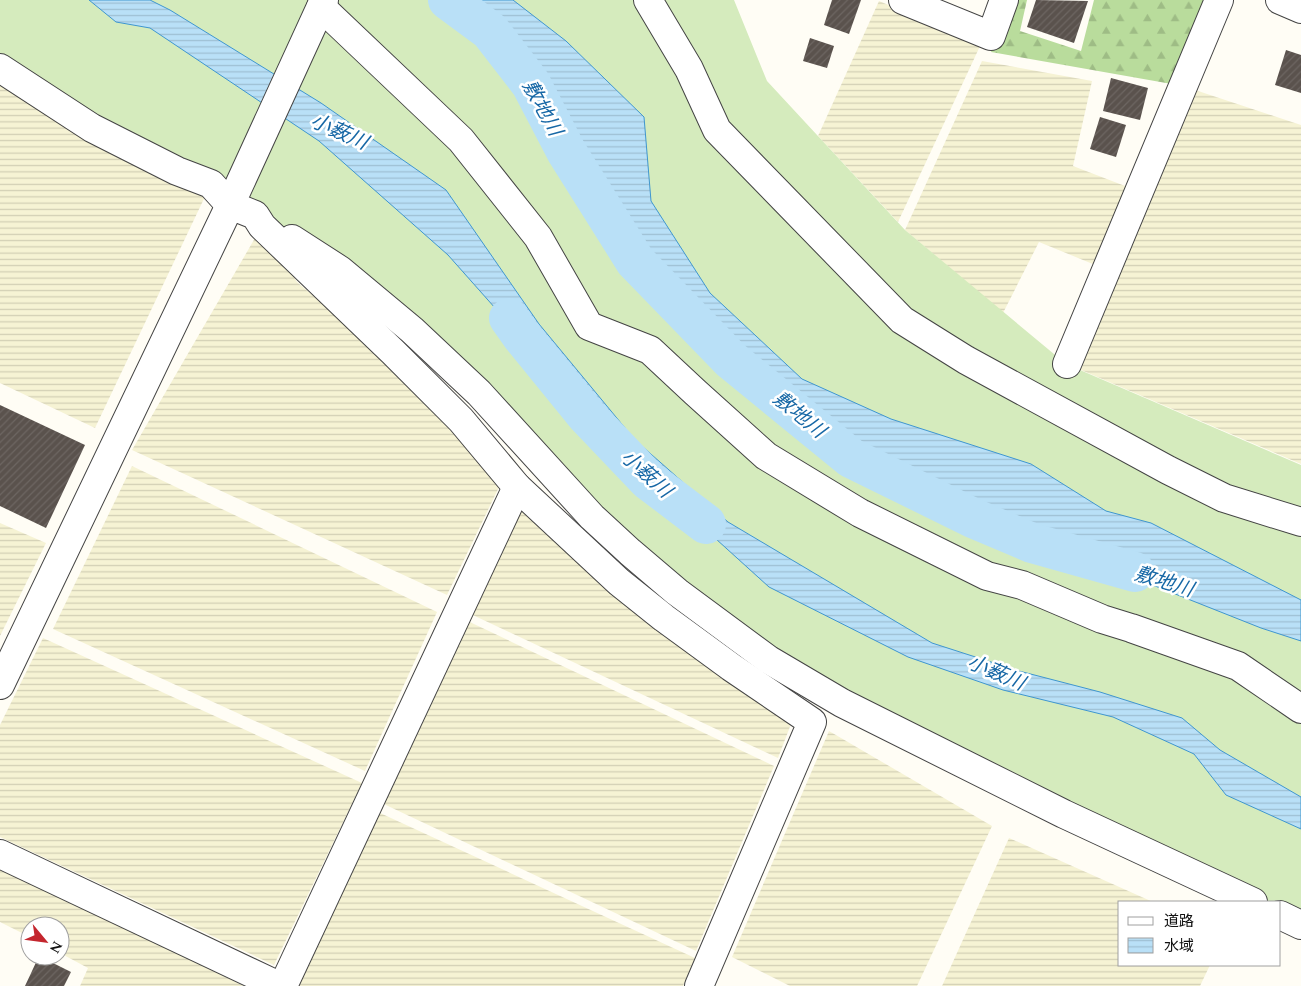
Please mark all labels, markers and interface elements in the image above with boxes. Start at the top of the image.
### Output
water label: 敷地川 [514,74,571,143]
water label: 小薮川 [305,106,374,159]
water label: 敷地川 [766,384,833,447]
water label: 小薮川 [614,443,680,507]
water label: 敷地川 [1131,559,1199,606]
water label: 小薮川 [963,647,1031,699]
legend [1118,901,1281,966]
text: 道路 [1164,910,1194,933]
north arrow [20,916,70,966]
text: 水域 [1164,935,1194,958]
text: N [44,937,68,957]

